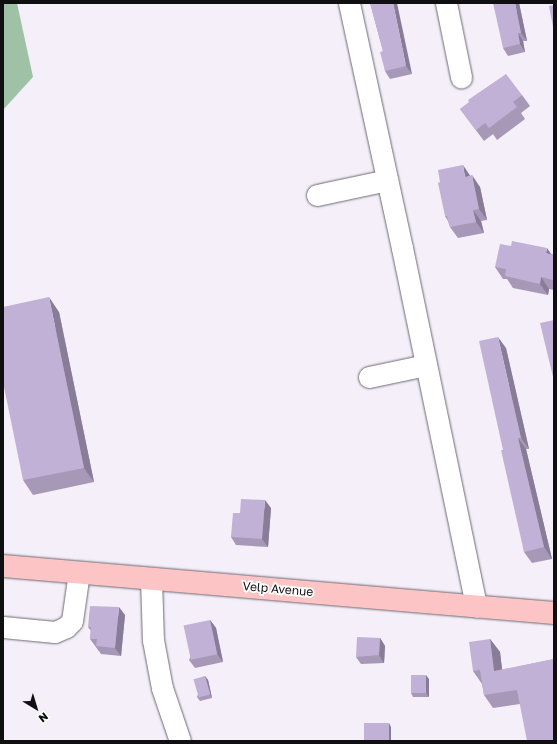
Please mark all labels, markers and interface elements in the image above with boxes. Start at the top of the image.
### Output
street label: Velp Avenue [242,579,314,599]
north arrow [16,688,56,728]
text: N [36,710,51,726]

